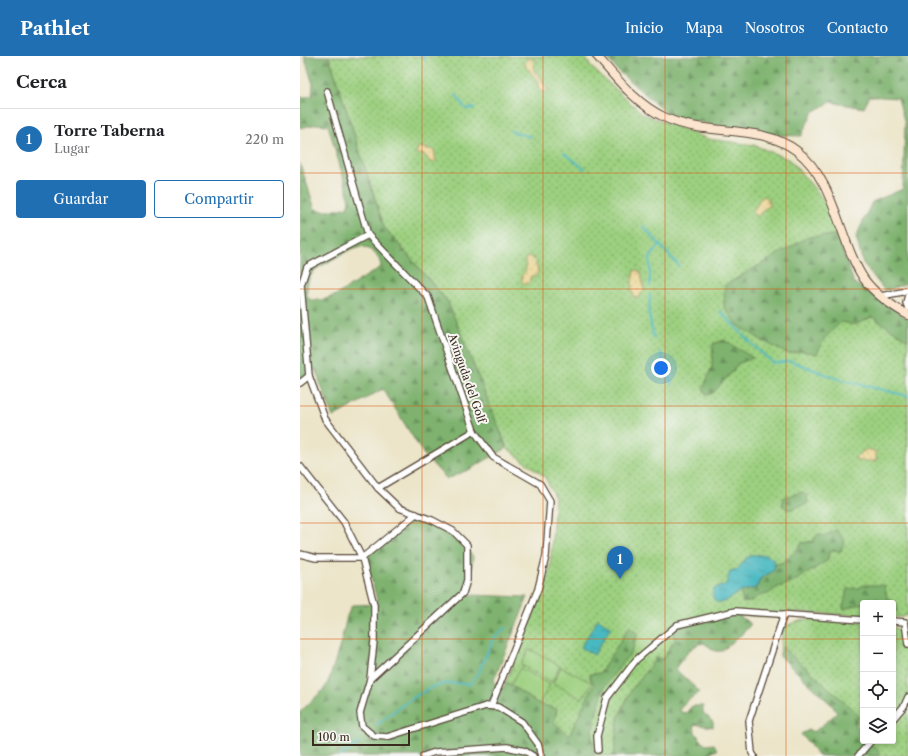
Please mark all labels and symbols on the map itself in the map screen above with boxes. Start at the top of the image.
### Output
street label: Avinguda del Golf [445,331,489,426]
your location [651,358,671,378]
pin: 1 [607,546,633,579]
scale bar [312,728,410,747]

